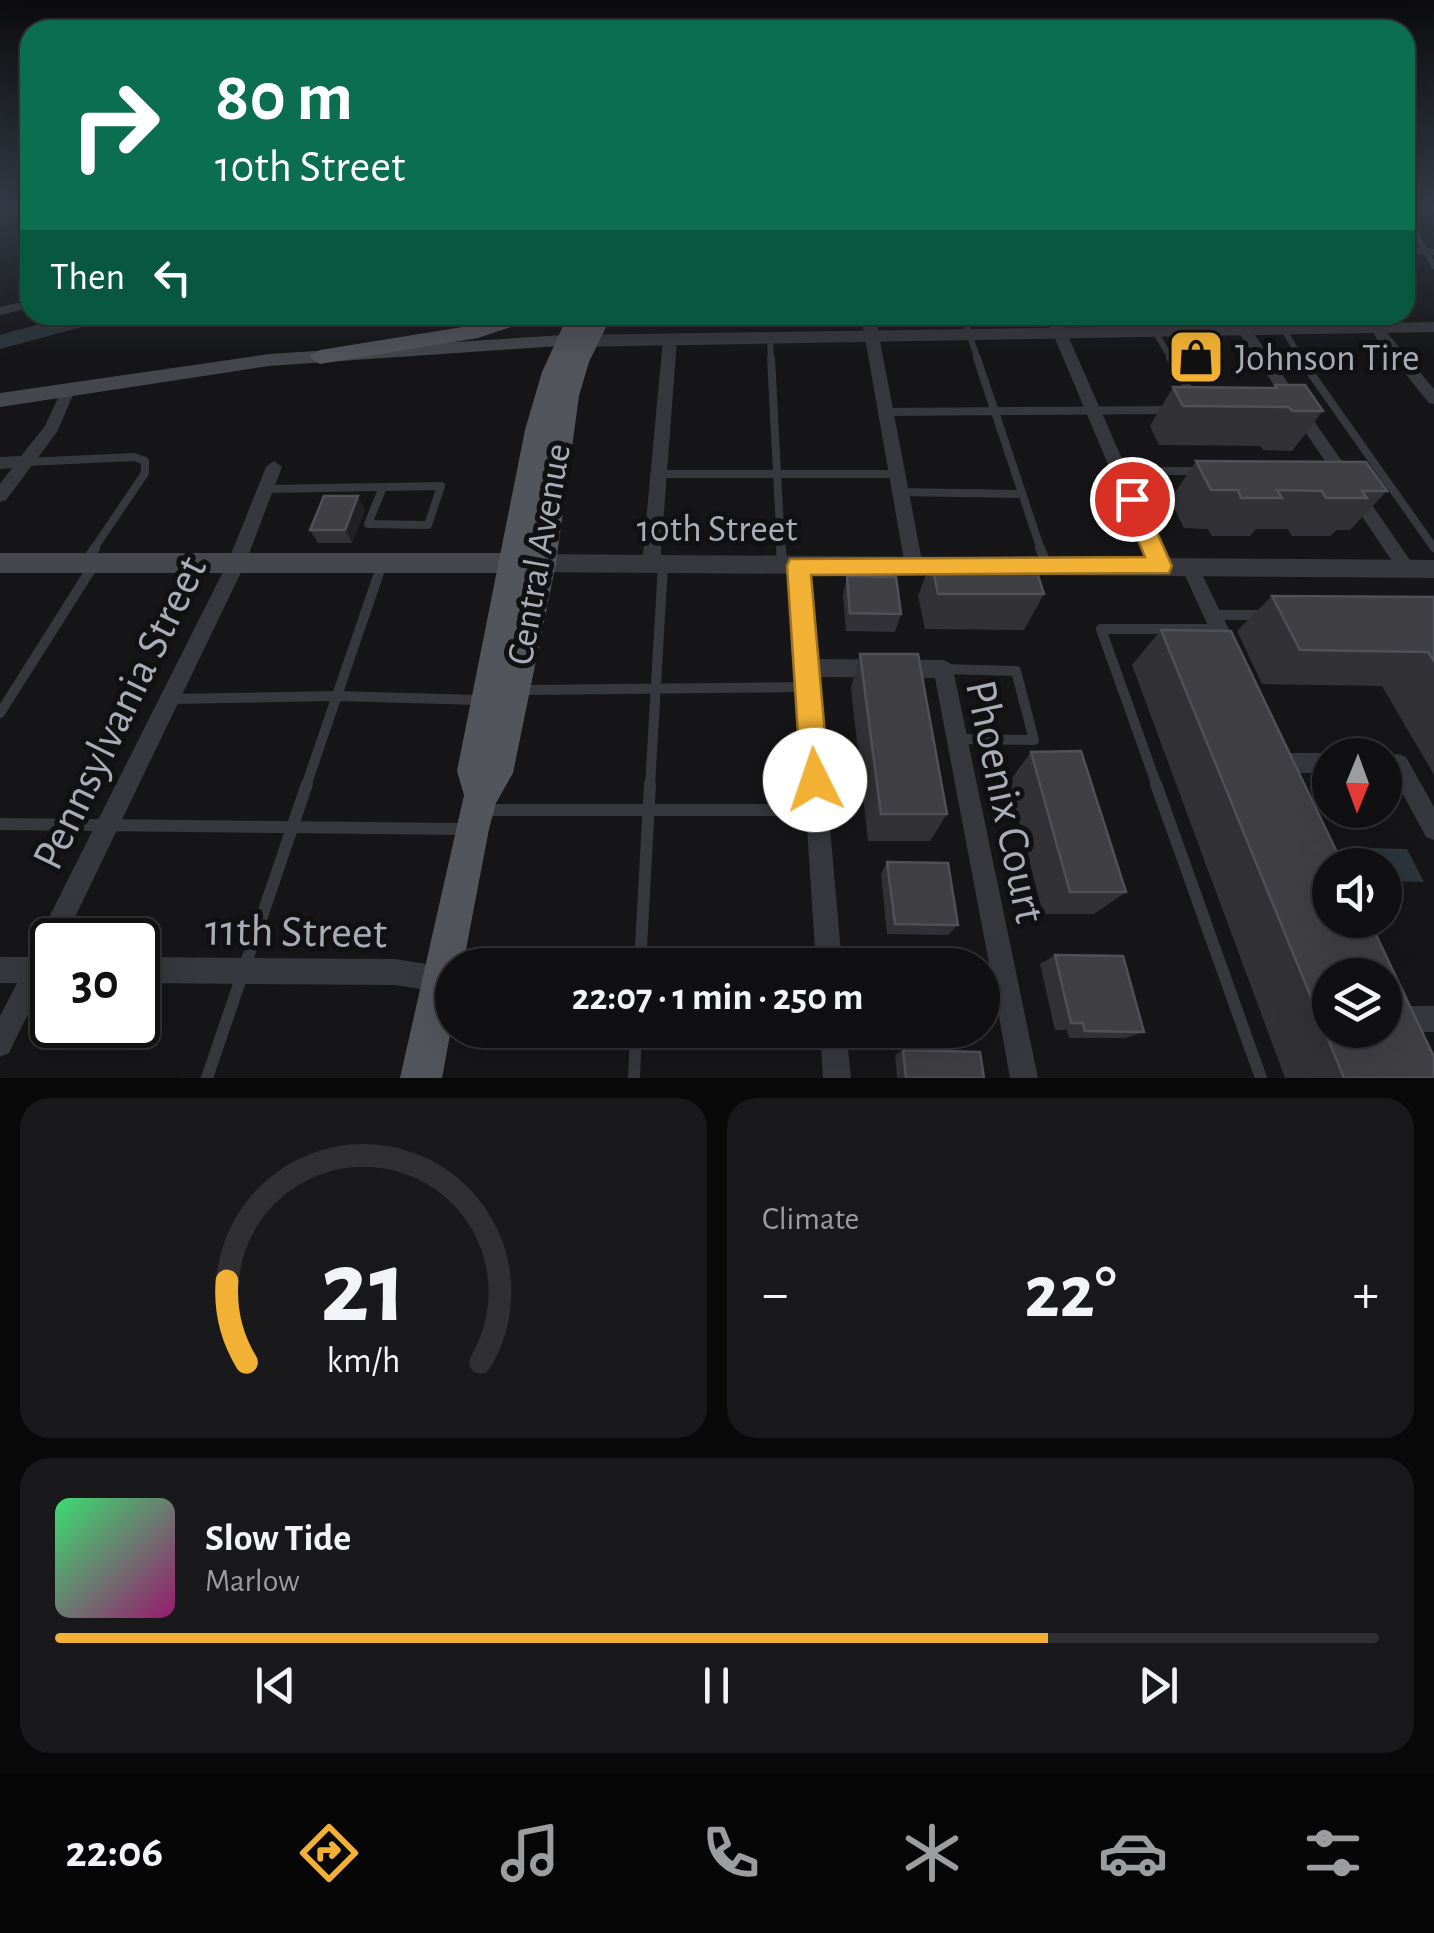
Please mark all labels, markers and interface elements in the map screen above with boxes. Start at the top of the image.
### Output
icon: right [50,60,180,190]
text: 80 m [215,63,353,133]
text: 10th Street [215,145,405,190]
icon: left [145,250,200,305]
text: Then [50,259,125,297]
shop icon: Johnson Tire [1166,327,1226,387]
place label: Johnson Tire [1235,340,1419,378]
street label: Central Avenue [502,441,578,668]
pin [1090,457,1175,542]
icon: arrive [1105,472,1160,527]
street label: 10th Street [637,511,797,549]
street label: Pennsylvania Street [25,549,215,877]
street label: Phoenix Court [957,676,1052,927]
position arrow [763,728,867,832]
north arrow [1312,738,1402,828]
map controls [1312,738,1402,1048]
button: sound [1312,848,1402,938]
street label: 11th Street [205,908,387,957]
speed limit sign: 30 [30,918,160,1048]
button: layers [1312,958,1402,1048]
text: 22:07 · 1 min · 250 m [572,979,863,1017]
text: Climate [762,1203,859,1235]
text: 21 [320,1237,407,1341]
text: 22° [1024,1256,1117,1331]
text: − [762,1267,788,1322]
text: + [1353,1267,1379,1322]
text: km/h [327,1343,400,1379]
text: Slow Tide [205,1520,351,1558]
text: Marlow [205,1565,300,1597]
icon: previous [248,1658,303,1713]
icon: pause [689,1658,744,1713]
icon: next [1131,1658,1186,1713]
icon: directions [294,1818,364,1888]
icon: music [495,1818,565,1888]
icon: phone [696,1818,766,1888]
icon: climate [897,1818,967,1888]
icon: car [1098,1818,1168,1888]
icon: filters [1298,1818,1368,1888]
text: 22:06 [65,1830,163,1875]

